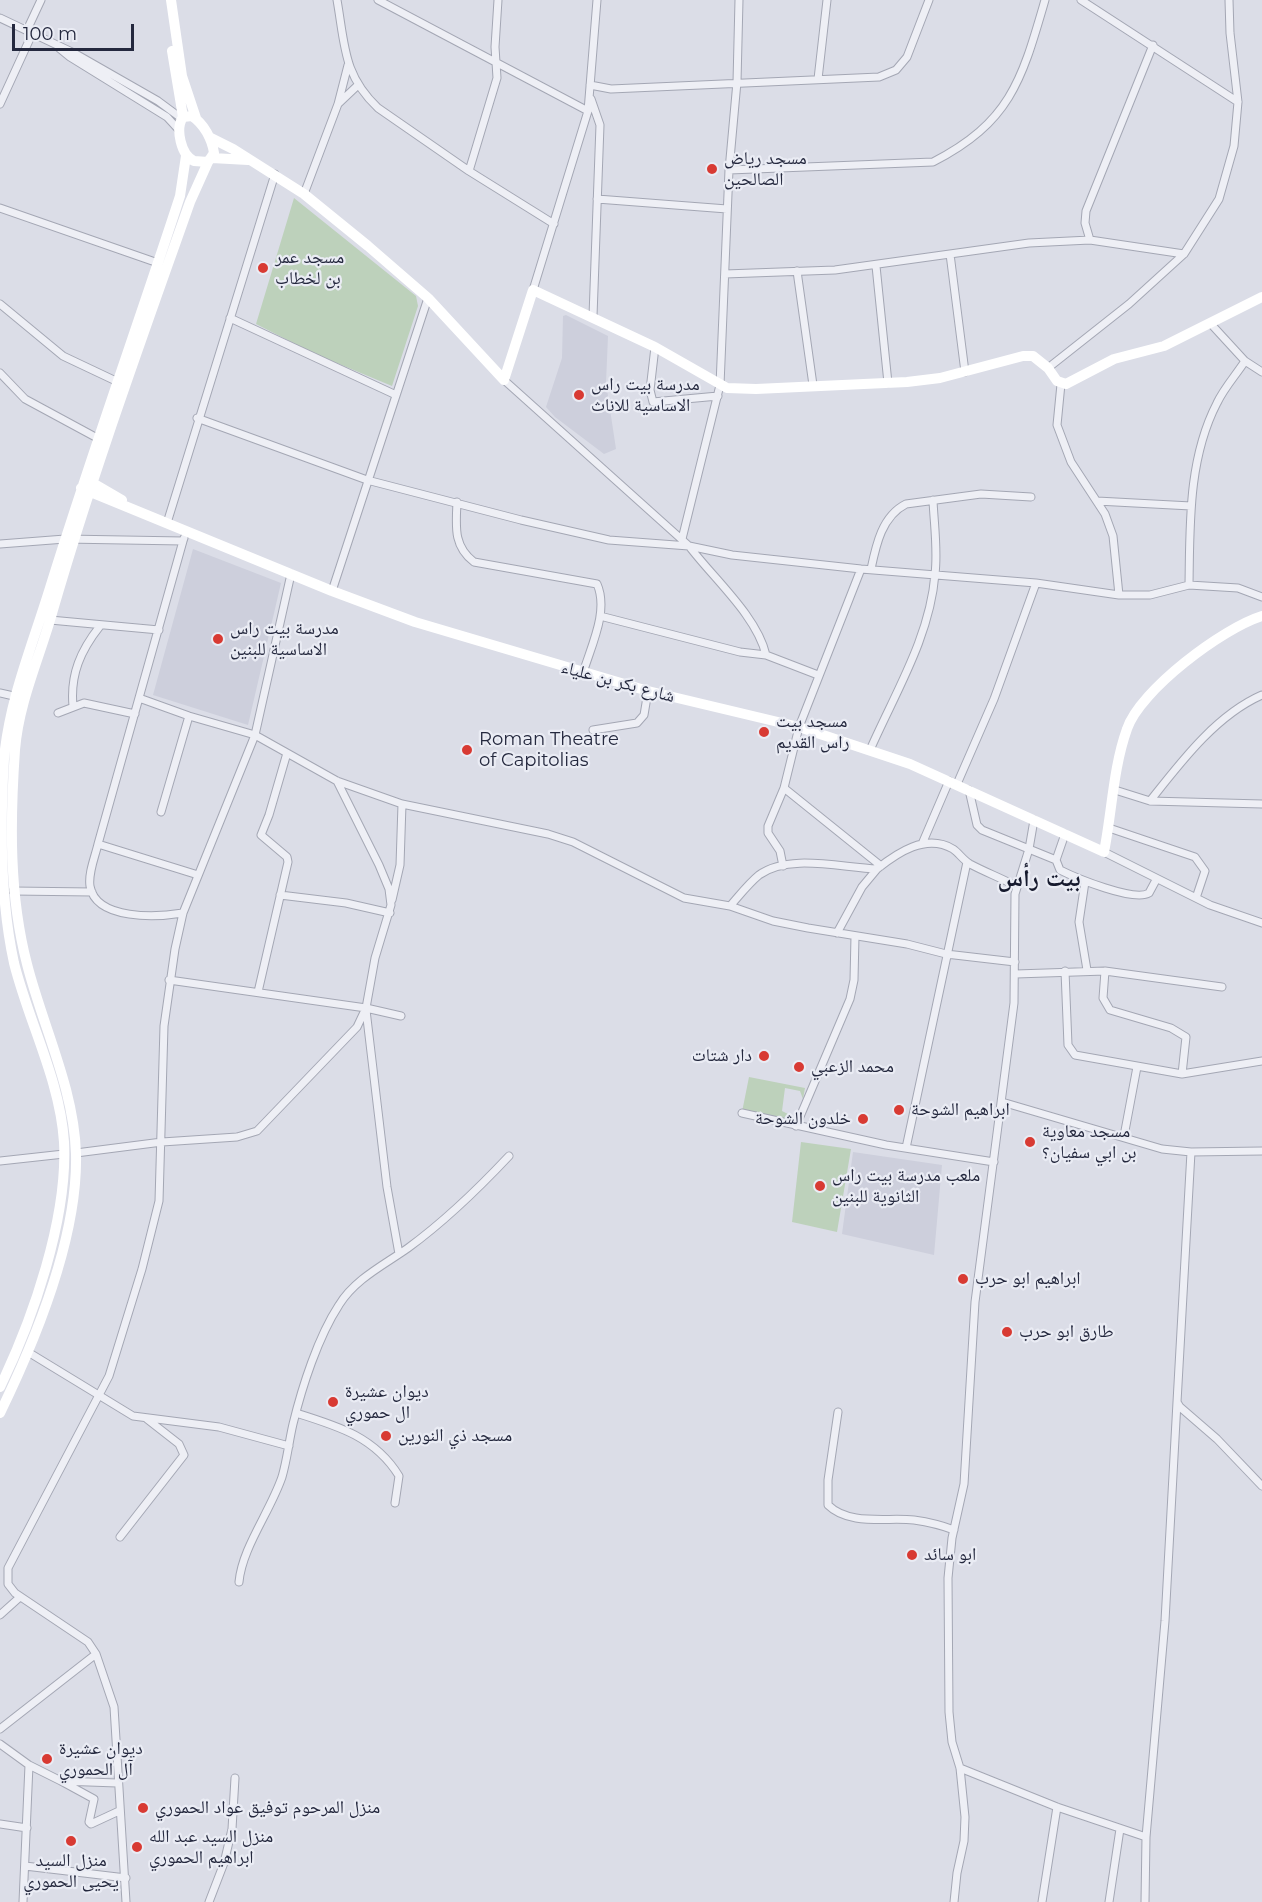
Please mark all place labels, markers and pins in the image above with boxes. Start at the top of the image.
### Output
place label: مسجد رياض الصالحين [724,148,807,190]
marker: مسجد رياض الصالحين [705,162,719,176]
place label: مسجد عمر بن لخطاب [275,247,344,290]
marker: مسجد عمر بن لخطاب [256,261,270,275]
place label: مدرسة بيت راس الاساسية للاناث [591,374,700,416]
marker: مدرسة بيت راس الاساسية للاناث [572,388,586,402]
place label: مدرسة بيت راس الاساسية للبنين [230,618,339,660]
marker: مدرسة بيت راس الاساسية للبنين [211,632,225,646]
place label: مسجد بيت راس القديم [776,711,849,754]
marker: مسجد بيت راس القديم [757,725,771,739]
place label: Roman Theatre of Capitolias [479,729,619,771]
marker: Roman Theatre of Capitolias [460,743,474,757]
place label: دار شتات [692,1045,752,1067]
marker: دار شتات [757,1049,771,1063]
place label: محمد الزعبي [811,1056,894,1078]
marker: محمد الزعبي [792,1060,806,1074]
place label: ابراهيم الشوحة [911,1099,1010,1121]
marker: ابراهيم الشوحة [892,1103,906,1117]
place label: خلدون الشوحة [755,1108,851,1130]
marker: خلدون الشوحة [856,1112,870,1126]
place label: مسجد معاوية بن ابي سفيان؟ [1042,1121,1137,1164]
marker: مسجد معاوية بن ابي سفيان؟ [1023,1135,1037,1149]
place label: ملعب مدرسة بيت راس الثانوية للبنين [832,1165,980,1208]
marker: ملعب مدرسة بيت راس الثانوية للبنين [813,1179,827,1193]
place label: ابراهيم ابو حرب [975,1268,1081,1290]
marker: ابراهيم ابو حرب [956,1272,970,1286]
place label: طارق ابو حرب [1019,1321,1114,1343]
marker: طارق ابو حرب [1000,1325,1014,1339]
place label: ديوان عشيرة ال حموري [345,1381,429,1424]
marker: ديوان عشيرة ال حموري [326,1395,340,1409]
place label: مسجد ذي النورين [398,1425,512,1447]
marker: مسجد ذي النورين [379,1429,393,1443]
place label: ابو سائد [924,1544,976,1566]
marker: ابو سائد [905,1548,919,1562]
place label: ديوان عشيرة آل الحموري [59,1738,143,1780]
marker: ديوان عشيرة آل الحموري [40,1752,54,1766]
place label: منزل المرحوم توفيق عواد الحموري [155,1797,380,1819]
marker: منزل المرحوم توفيق عواد الحموري [136,1801,150,1815]
place label: منزل السيد عبد الله ابراهيم الحموري [149,1826,273,1868]
marker: منزل السيد يحيى الحموري [64,1834,78,1848]
marker: منزل السيد عبد الله ابراهيم الحموري [130,1840,144,1854]
place label: منزل السيد يحيى الحموري [23,1850,119,1892]

